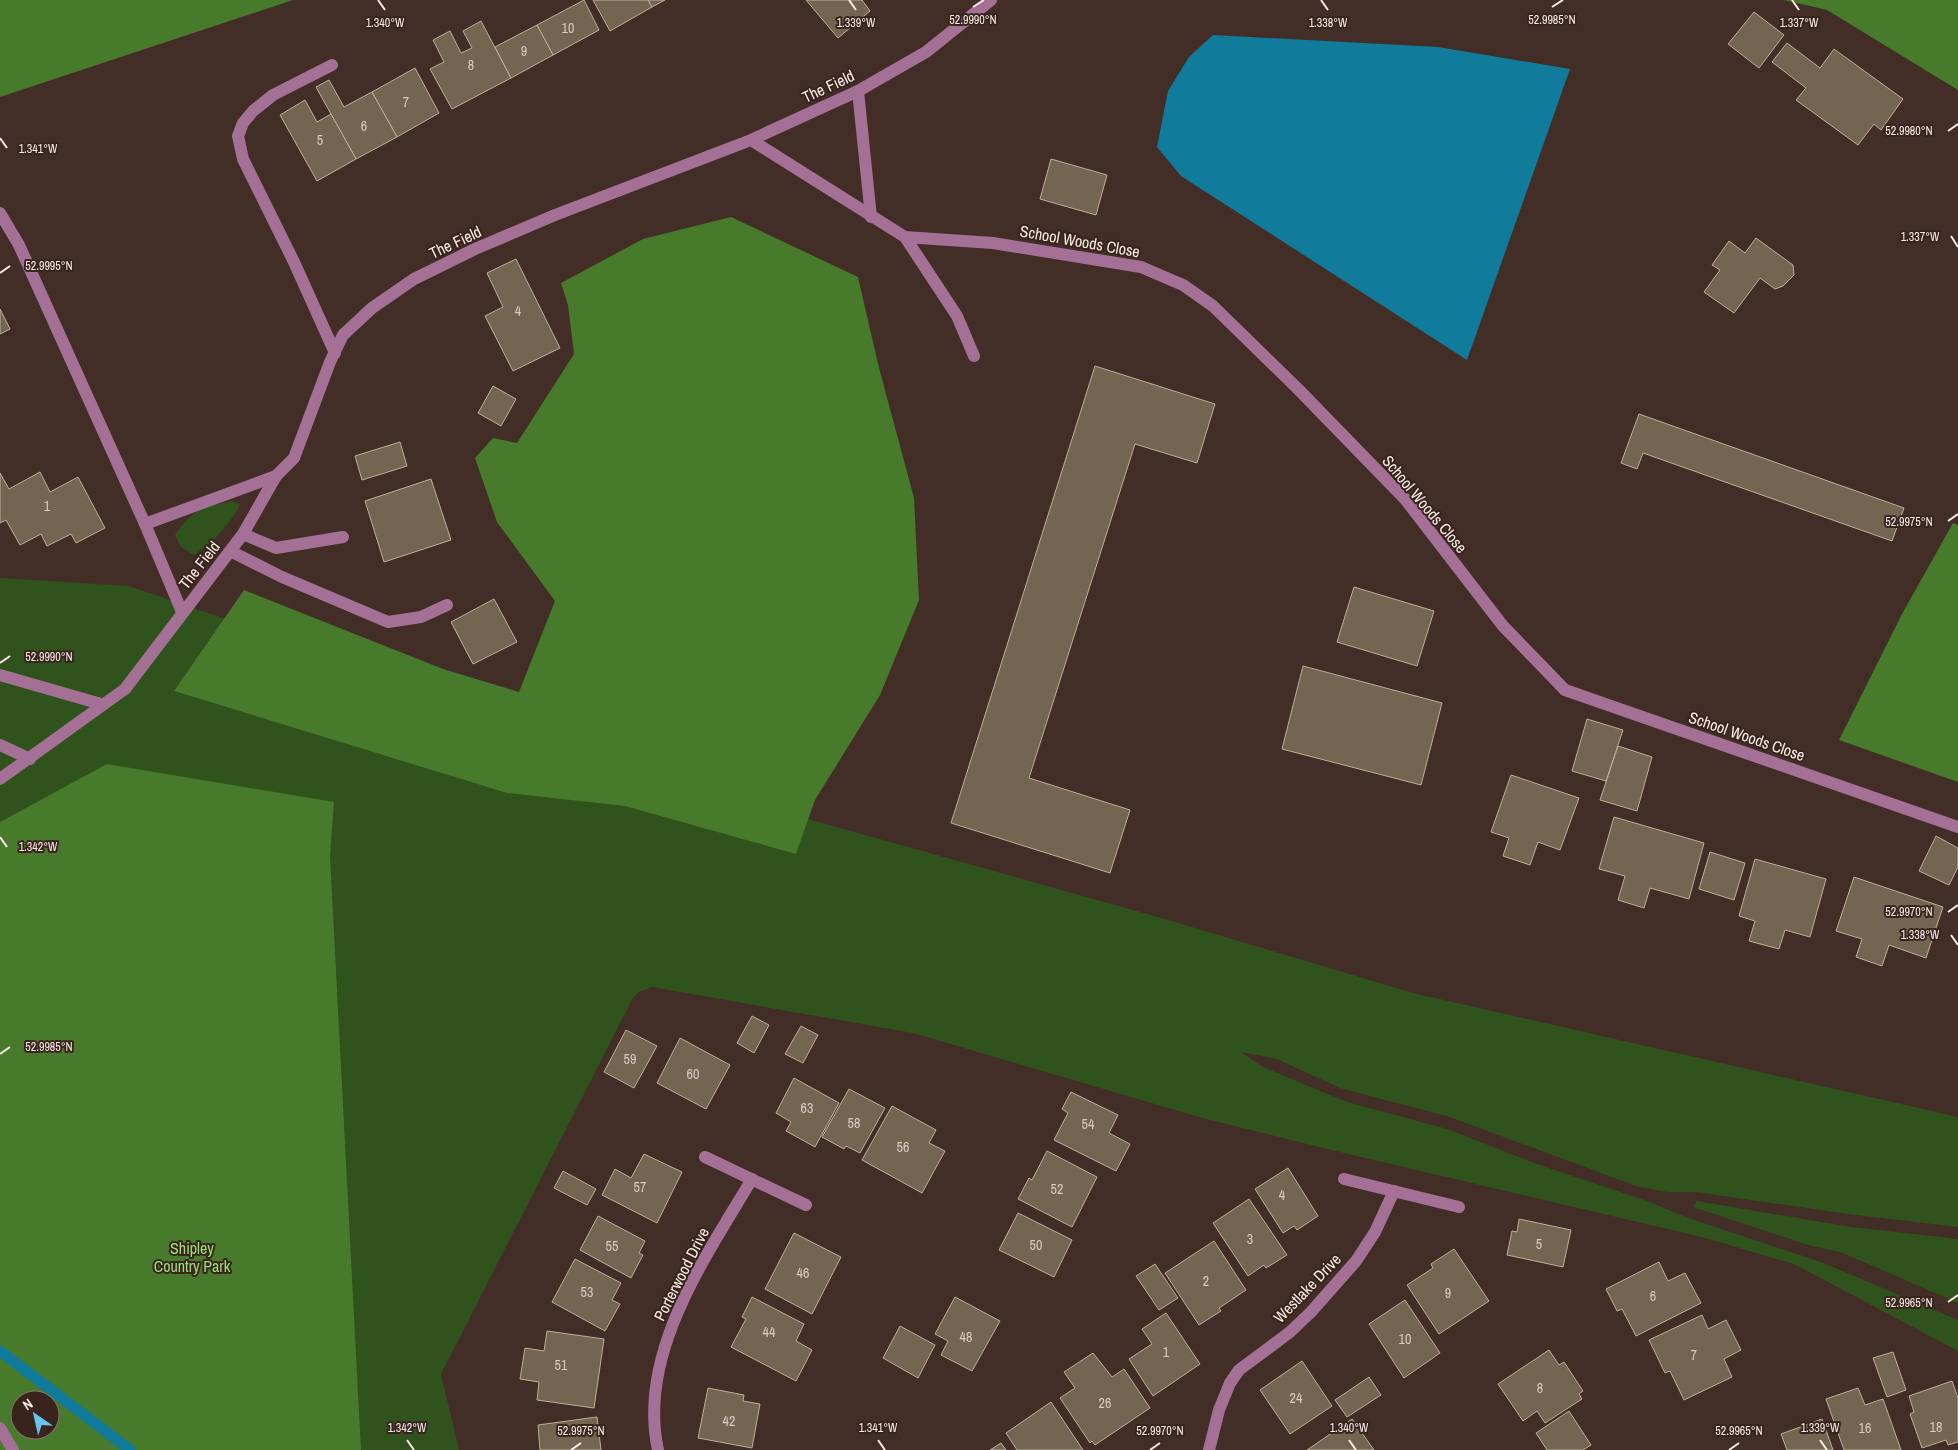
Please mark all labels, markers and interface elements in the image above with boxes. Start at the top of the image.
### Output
text: 52.9990°N [949,12,997,28]
text: 52.9985°N [1528,12,1576,28]
text: 1.340°W [366,15,405,31]
text: 1.339°W [837,15,876,31]
text: 1.338°W [1309,15,1348,31]
text: 1.337°W [1780,15,1819,31]
house number: 10 [562,19,574,37]
house number: 9 [521,42,527,60]
house number: 8 [468,56,474,74]
street label: The Field [798,64,858,108]
house number: 7 [403,93,409,111]
house number: 6 [361,117,367,135]
text: 52.9980°N [1885,123,1933,139]
house number: 5 [317,131,323,149]
text: 1.341°W [19,141,58,157]
street label: The Field [425,220,485,264]
street label: School Woods Close [1018,220,1142,262]
text: 1.337°W [1901,229,1940,245]
text: 52.9995°N [25,258,73,274]
house number: 4 [515,302,522,320]
street label: School Woods Close [1378,450,1472,558]
house number: 1 [44,497,51,515]
text: 52.9975°N [1885,514,1933,530]
street label: The Field [173,536,225,594]
text: 52.9990°N [25,649,73,665]
street label: School Woods Close [1686,706,1808,766]
text: 1.342°W [19,839,58,855]
text: 52.9970°N [1885,904,1933,920]
text: 1.338°W [1901,927,1940,943]
text: 52.9985°N [25,1039,73,1055]
house number: 59 [624,1050,636,1068]
house number: 60 [687,1065,699,1083]
house number: 63 [801,1099,813,1117]
house number: 58 [848,1114,860,1132]
house number: 54 [1082,1115,1095,1133]
house number: 56 [897,1138,909,1156]
house number: 57 [634,1178,646,1196]
house number: 52 [1051,1180,1063,1198]
house number: 4 [1279,1186,1286,1204]
street label: Porterwood Drive [648,1224,714,1324]
house number: 3 [1247,1230,1253,1248]
house number: 5 [1536,1235,1542,1253]
house number: 50 [1030,1236,1042,1254]
park label: Shipley Country Park [154,1237,231,1277]
house number: 55 [606,1237,618,1255]
street label: Westlake Drive [1268,1248,1346,1328]
house number: 46 [797,1264,809,1282]
house number: 2 [1203,1272,1209,1290]
house number: 53 [581,1283,593,1301]
house number: 9 [1445,1284,1451,1302]
house number: 6 [1650,1287,1656,1305]
text: 52.9965°N [1885,1295,1933,1311]
house number: 44 [763,1323,776,1341]
house number: 48 [960,1328,972,1346]
house number: 10 [1399,1330,1411,1348]
house number: 1 [1163,1343,1170,1361]
house number: 7 [1691,1346,1697,1364]
house number: 51 [555,1356,568,1374]
house number: 8 [1537,1379,1543,1397]
house number: 24 [1290,1389,1303,1407]
north arrow [10,1390,60,1440]
text: N [19,1394,36,1414]
house number: 26 [1099,1394,1111,1412]
house number: 42 [723,1412,735,1430]
house number: 18 [1930,1418,1942,1436]
house number: 16 [1859,1419,1871,1437]
text: 1.342°W [388,1420,427,1436]
text: 1.341°W [859,1420,898,1436]
text: 1.340°W [1330,1420,1369,1436]
text: 1.339°W [1801,1420,1840,1436]
text: 52.9975°N [557,1423,605,1439]
text: 52.9970°N [1136,1423,1184,1439]
text: 52.9965°N [1715,1423,1763,1439]

